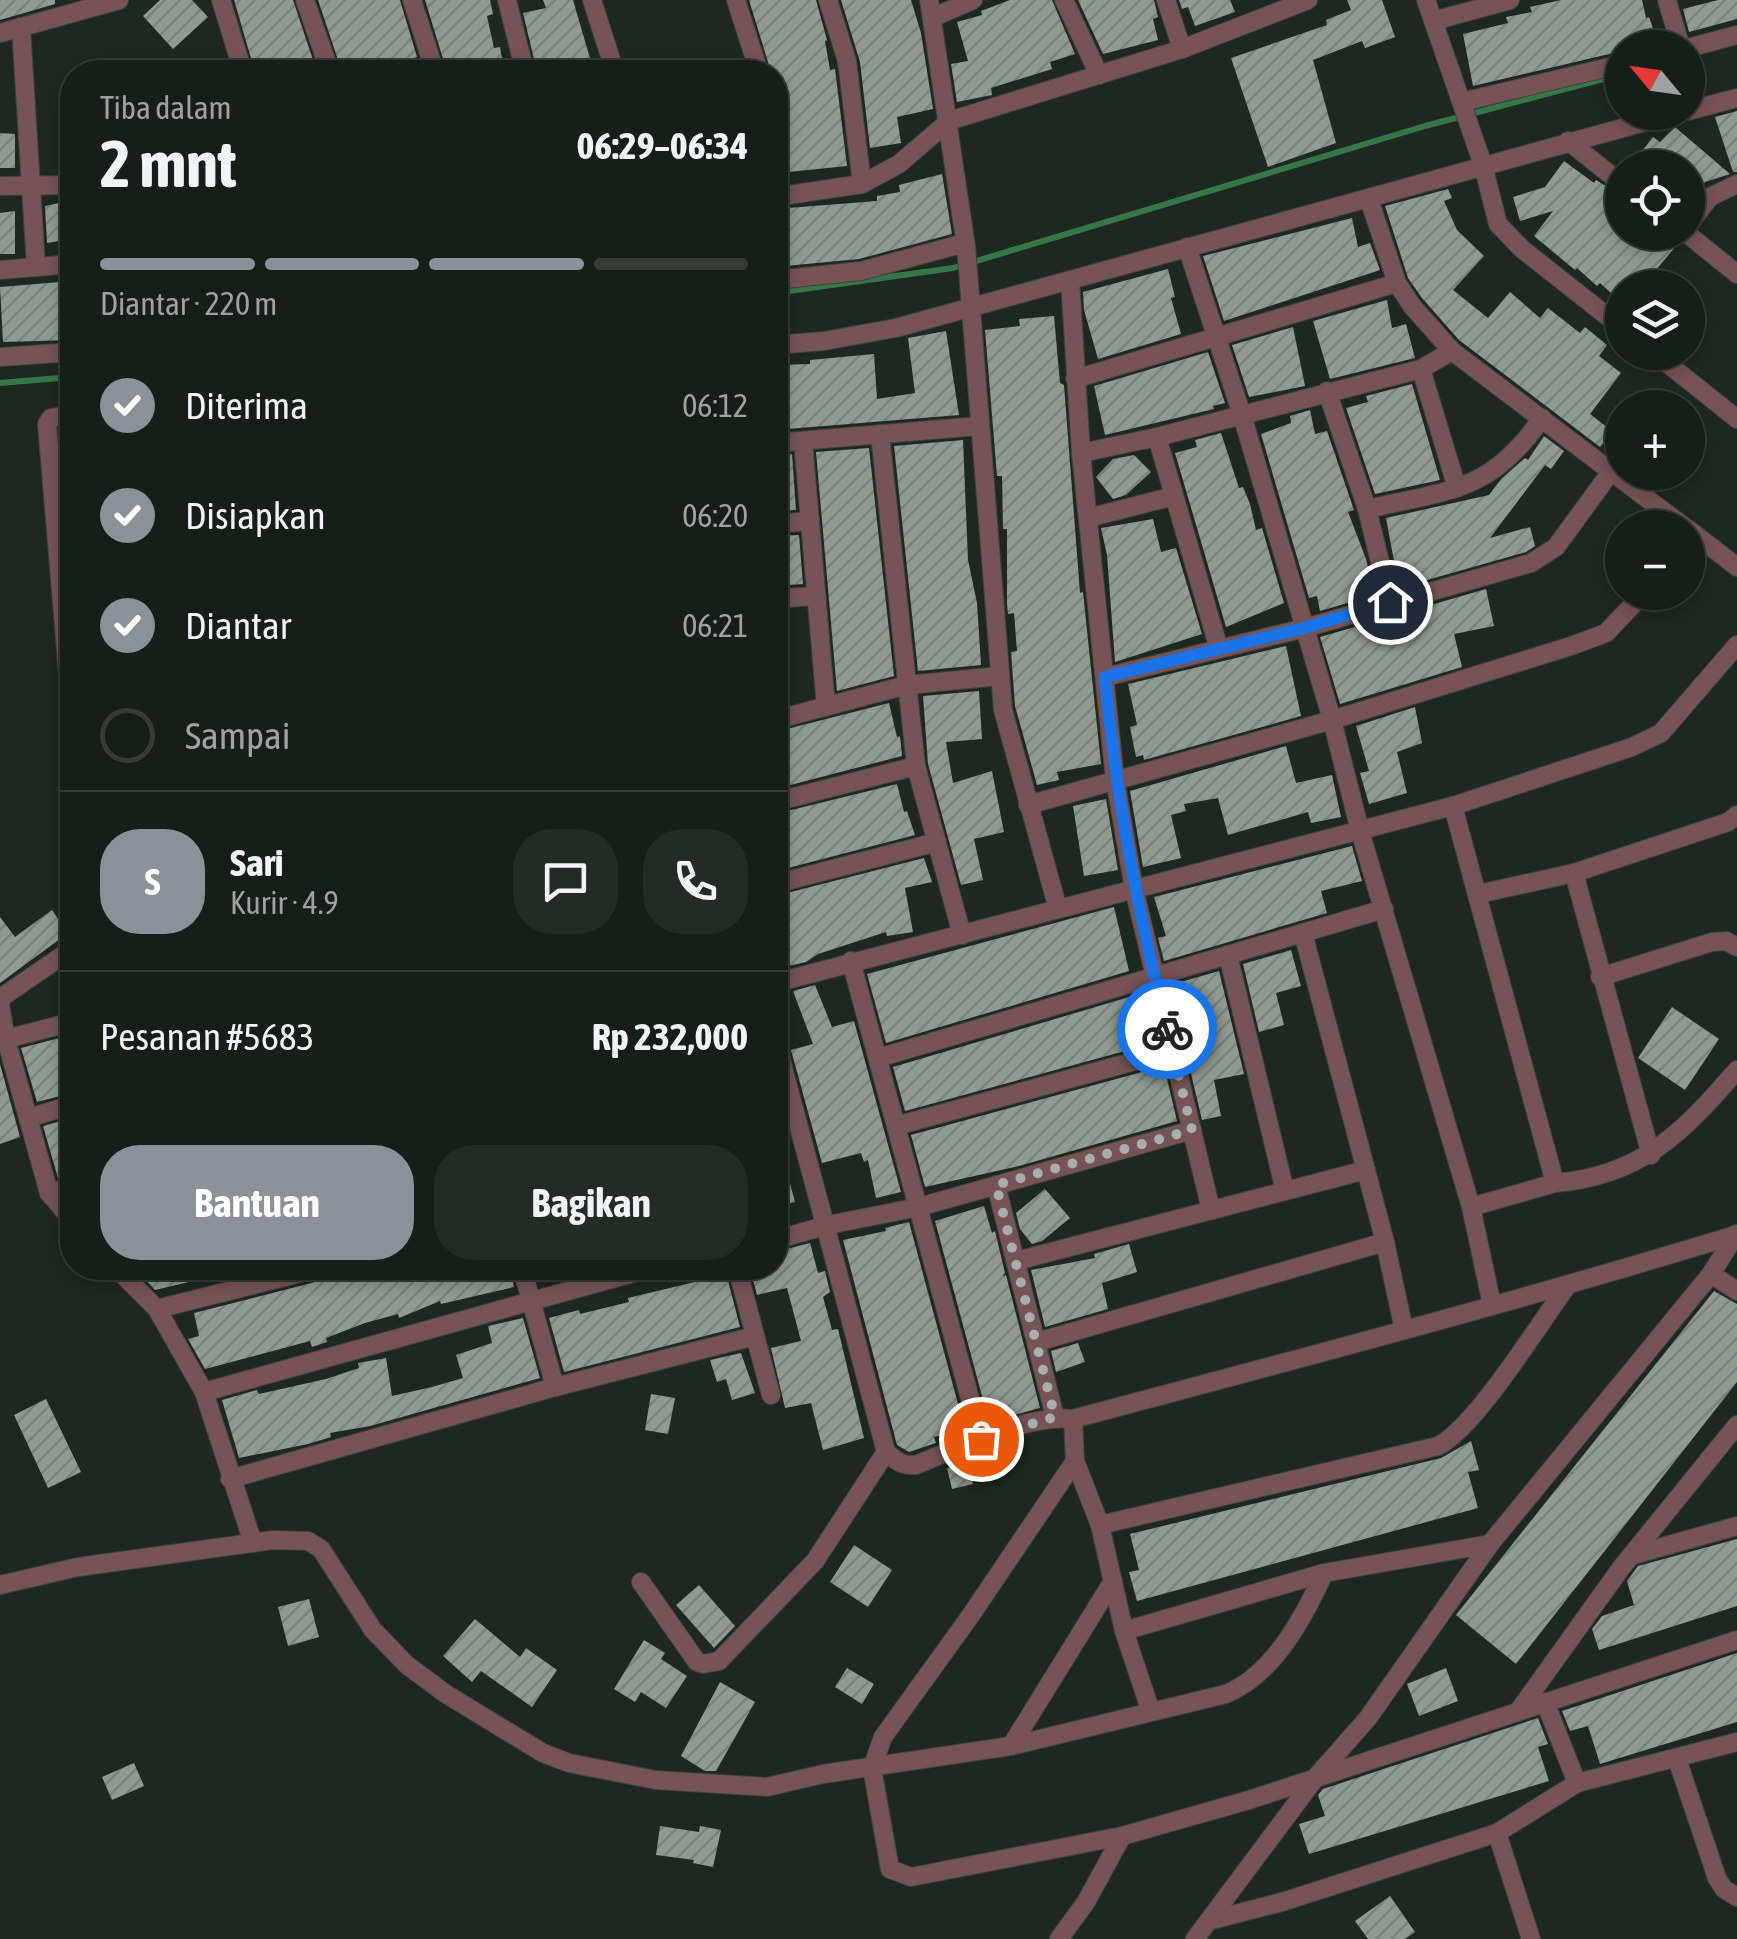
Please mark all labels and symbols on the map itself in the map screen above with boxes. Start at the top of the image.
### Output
north arrow [1605,30,1705,130]
pin [1348,560,1433,645]
courier [1117,979,1217,1079]
pin [939,1397,1024,1482]

